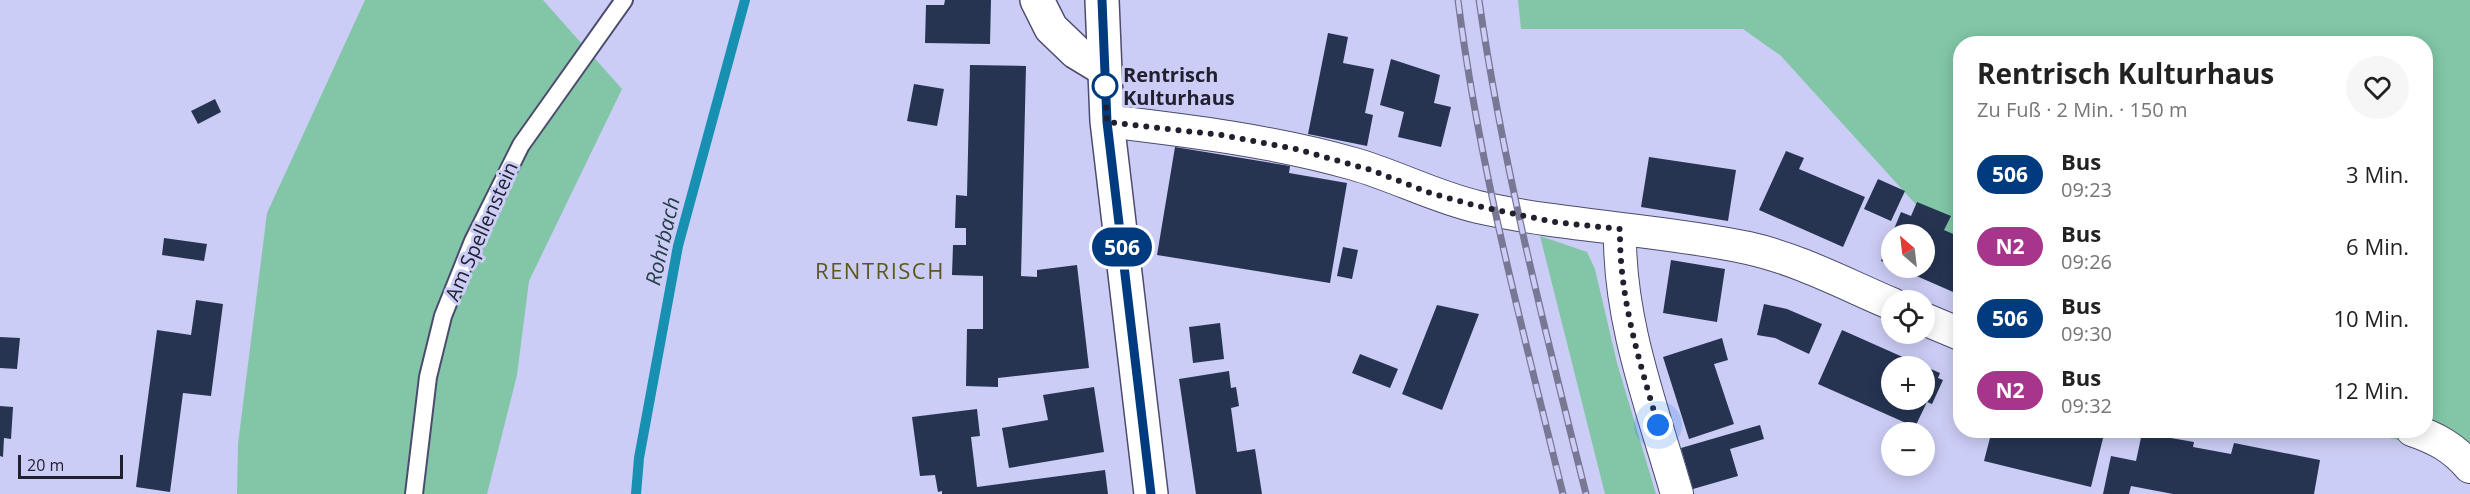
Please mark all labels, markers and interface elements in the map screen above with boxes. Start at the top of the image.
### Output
text: Rentrisch Kulturhaus [1977,54,2274,92]
button: heart [2346,56,2409,119]
place label: Rentrisch Kulturhaus [1123,61,1235,111]
marker: Rentrisch Kulturhaus [1092,73,1118,99]
text: Zu Fuß · 2 Min. · 150 m [1977,96,2187,123]
text: Bus [2061,146,2101,176]
street label: Am Spellenstein [438,157,524,305]
text: 3 Min. [2346,159,2409,189]
text: 506 [1992,160,2028,188]
text: 09:23 [2061,176,2112,203]
water label: Rohrbach [638,194,686,288]
text: Bus [2061,218,2101,248]
north arrow [1881,224,1935,278]
map controls [1881,224,1935,476]
line badge: 506 [1088,228,1156,266]
text: 6 Min. [2346,231,2409,261]
text: N2 [1995,232,2025,260]
text: 506 [1104,233,1140,261]
text: 09:26 [2061,248,2112,275]
district label: RENTRISCH [815,255,945,285]
button: locate [1881,290,1935,344]
text: Bus [2061,290,2101,320]
text: 10 Min. [2334,303,2409,333]
text: 506 [1992,304,2028,332]
text: 09:30 [2061,320,2112,347]
button: + [1881,356,1935,410]
text: Bus [2061,362,2101,392]
text: 12 Min. [2334,375,2409,405]
text: N2 [1995,376,2025,404]
text: 09:32 [2061,392,2112,419]
your location [1643,410,1673,440]
button: − [1881,422,1935,476]
scale bar [18,452,123,480]
text: 20 m [27,454,64,476]

